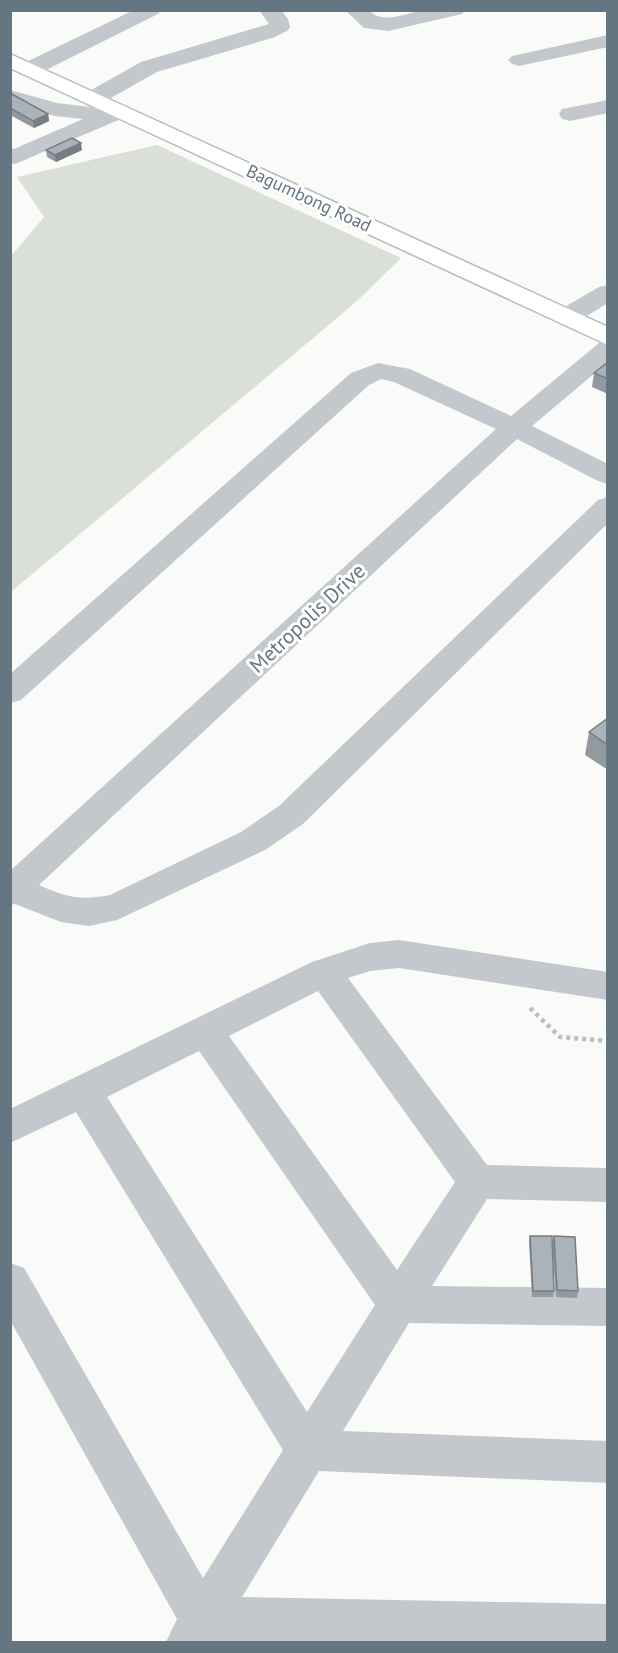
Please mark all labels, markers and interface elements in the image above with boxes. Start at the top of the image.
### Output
street label: Bagumbong Road [243,159,375,237]
street label: Metropolis Drive [243,557,371,679]

